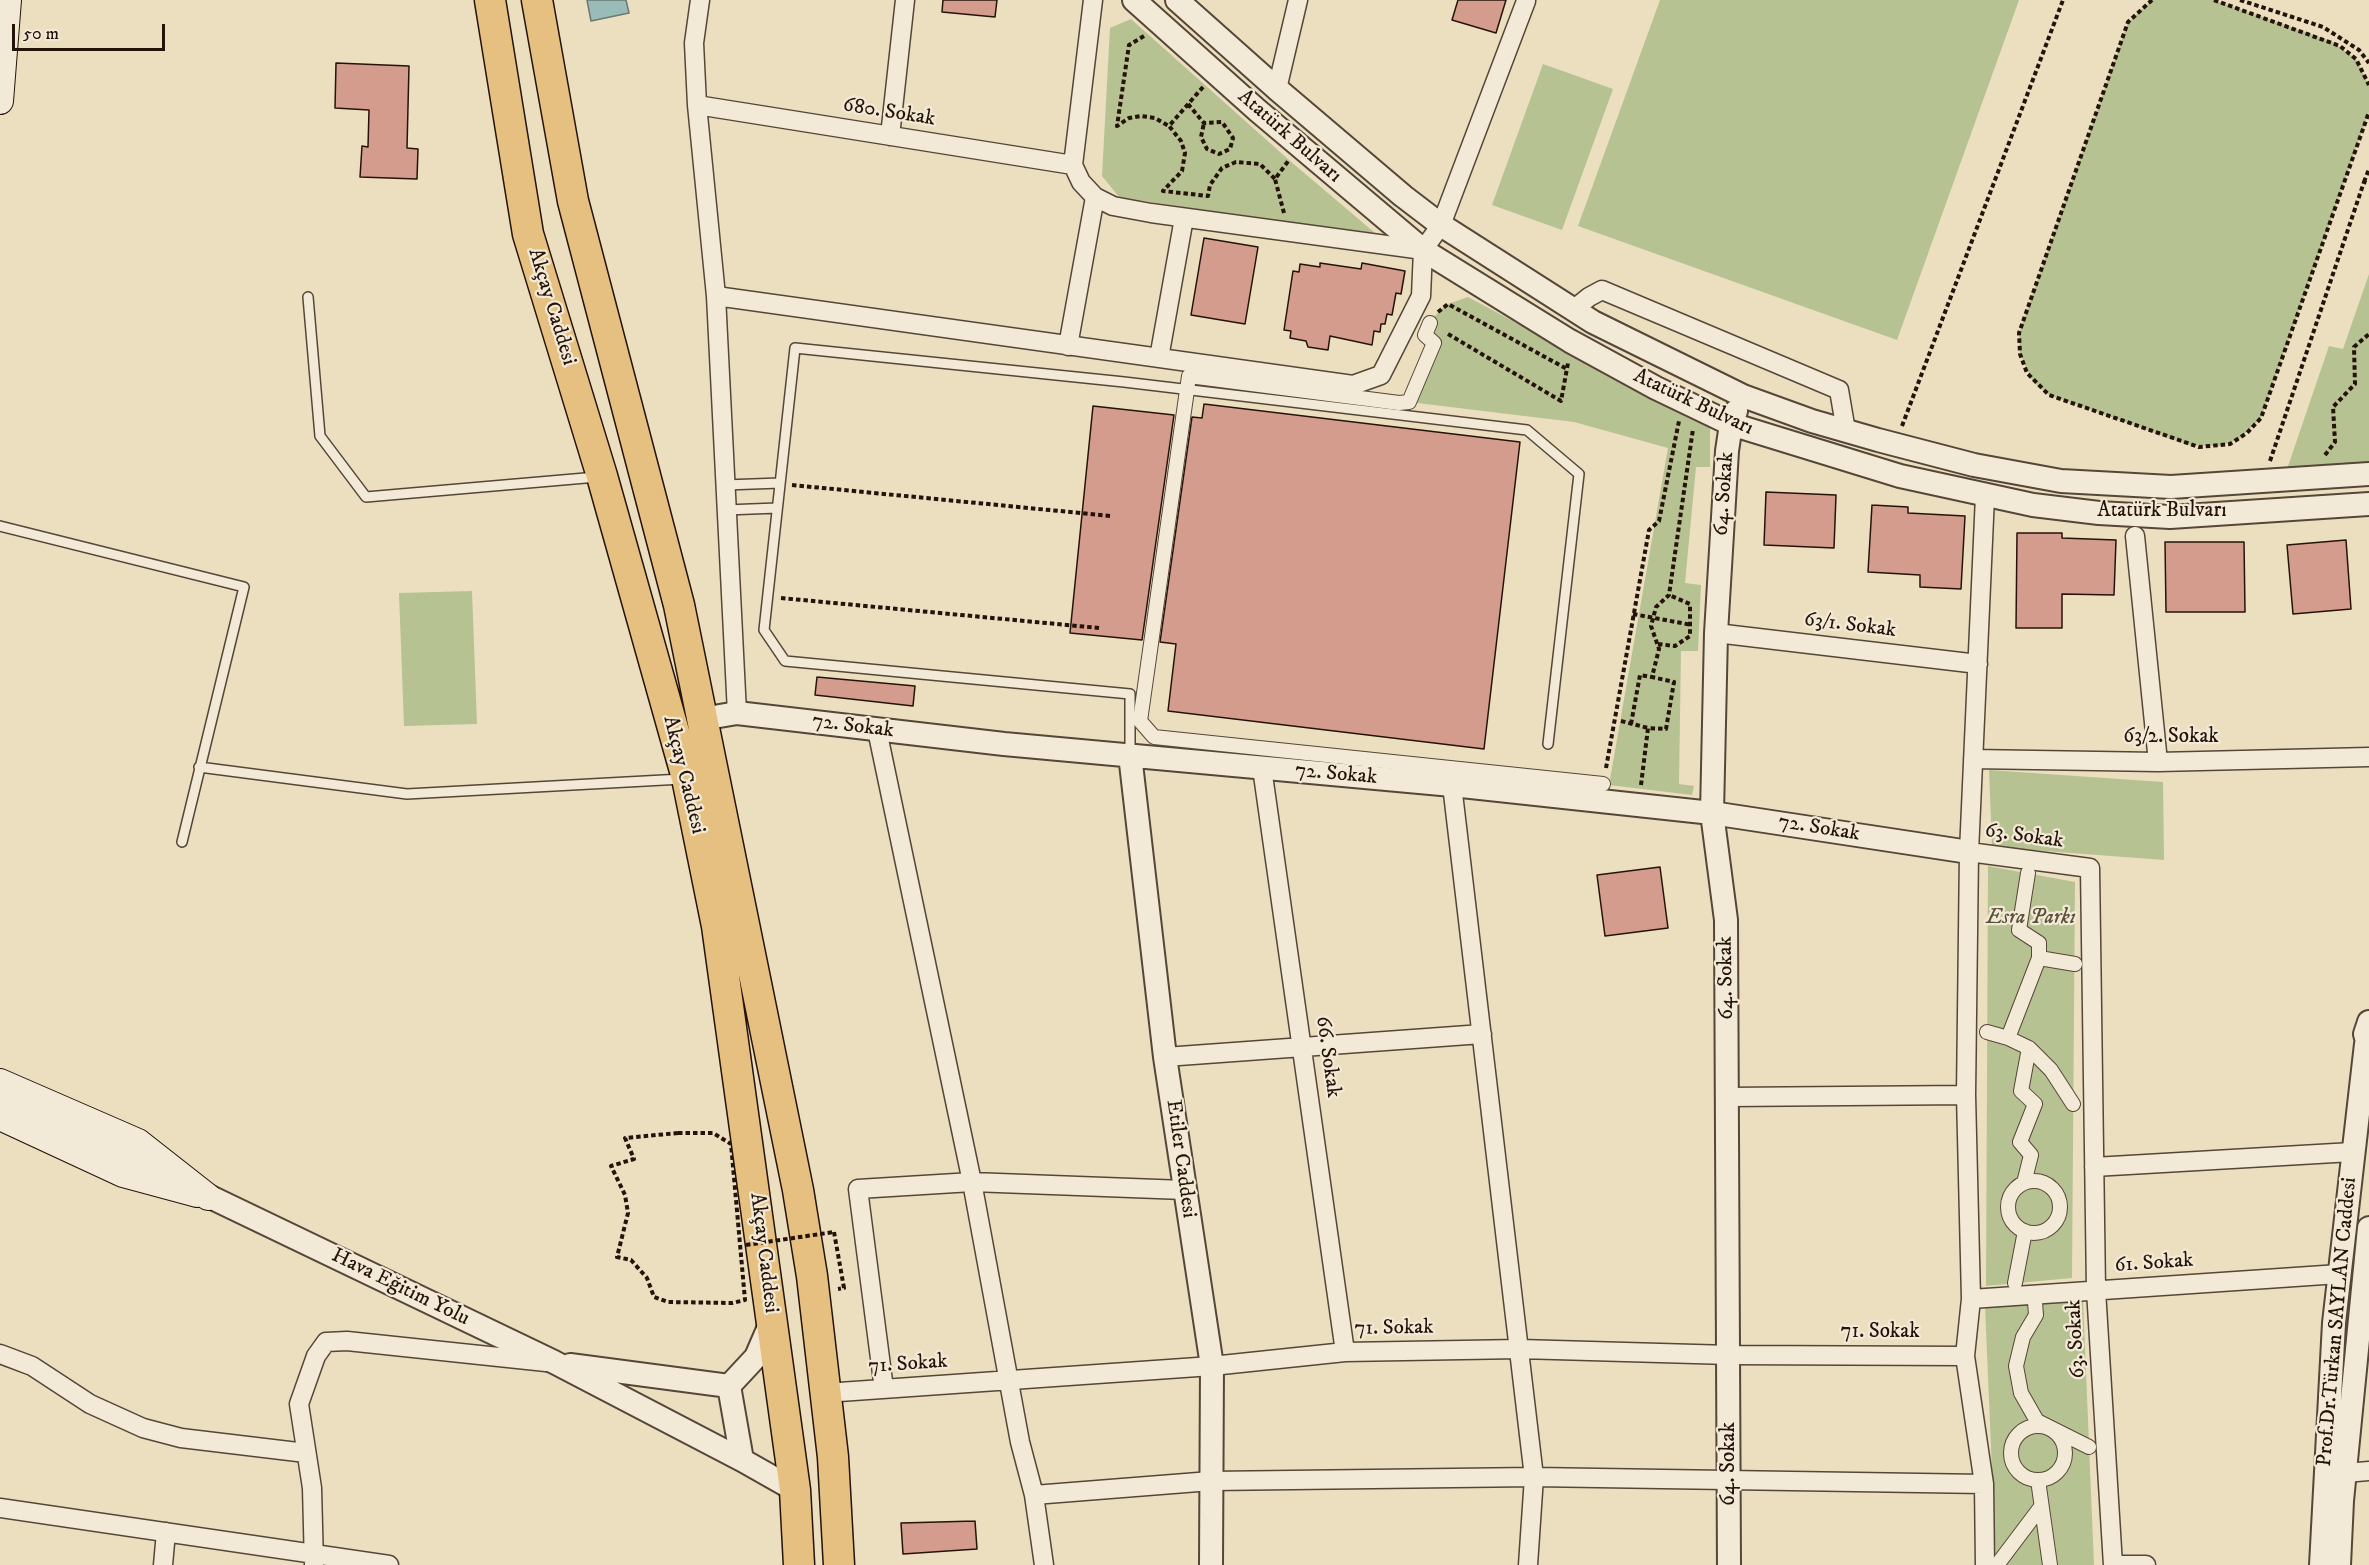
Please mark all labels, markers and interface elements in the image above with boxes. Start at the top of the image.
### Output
scale bar [15,12,168,50]
text: 50 m [23,23,59,45]
street label: Atatürk Bulvarı [1232,85,1346,189]
street label: 680. Sokak [841,93,937,133]
street label: Akçay Caddesi [521,246,581,368]
street label: Atatürk Bulvarı [1629,364,1757,442]
street label: 64. Sokak [1710,451,1740,537]
street label: Atatürk Bulvarı [2097,499,2227,525]
street label: 63/1. Sokak [1803,608,1897,644]
street label: 72. Sokak [811,709,895,745]
street label: Akçay Caddesi [656,713,710,837]
street label: 63/2. Sokak [2123,725,2219,751]
street label: 72. Sokak [1294,759,1378,791]
street label: 72. Sokak [1777,810,1861,848]
street label: 63. Sokak [1983,819,2065,855]
park label: Esra Parkı [1987,906,2075,932]
street label: 64. Sokak [1714,936,1740,1020]
street label: 66. Sokak [1309,1015,1345,1099]
street label: Etiler Caddesi [1159,1098,1201,1220]
street label: Prof.Dr.Türkan SAYLAN Caddesi [2313,1176,2363,1468]
street label: Akçay Caddesi [743,1191,783,1315]
street label: Hava Eğitim Yolu [327,1244,473,1332]
street label: 61. Sokak [2114,1249,2194,1279]
street label: 63. Sokak [2062,1299,2092,1379]
street label: 71. Sokak [1354,1316,1434,1342]
street label: 71. Sokak [1840,1320,1920,1346]
street label: 71. Sokak [868,1350,948,1380]
street label: 64. Sokak [1717,1422,1743,1506]

